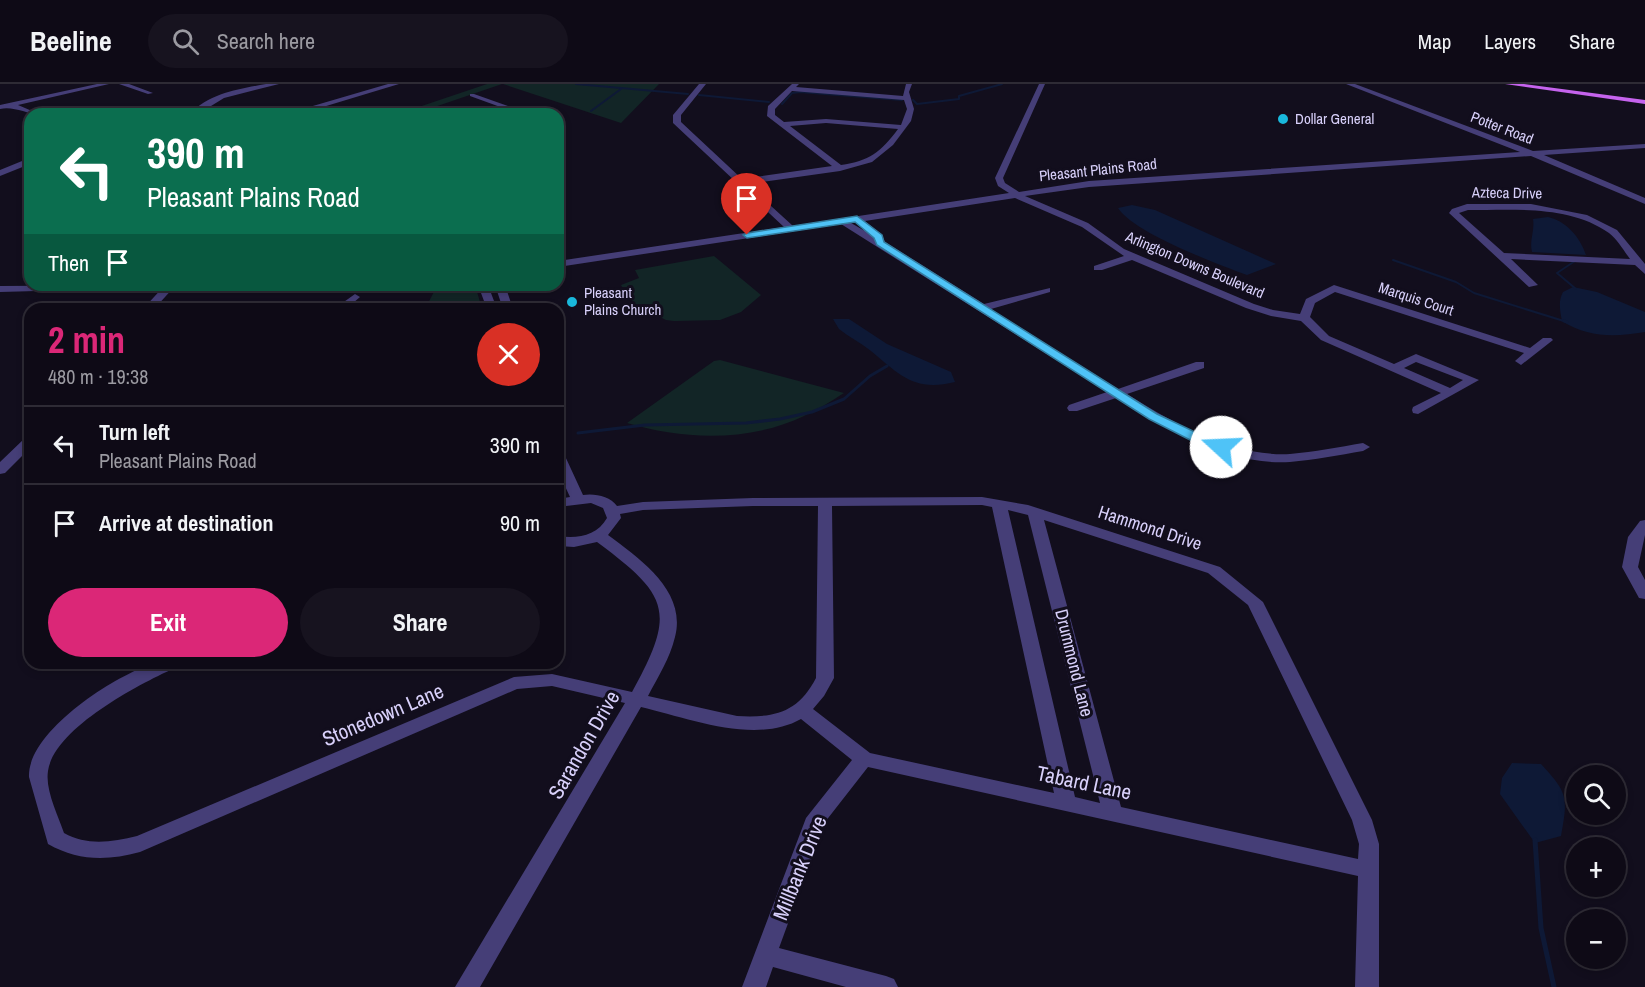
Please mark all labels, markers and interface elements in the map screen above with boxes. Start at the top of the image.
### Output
search box [148,14,568,68]
text: Beeline [30,22,112,60]
icon: search [169,25,202,58]
text: Search here [217,26,315,56]
text: Map [1418,27,1451,56]
text: Layers [1484,27,1536,56]
text: Share [1569,27,1615,56]
street label: Potter Road [1468,106,1537,149]
place label: Dollar General [1295,108,1374,129]
marker: Dollar General [1276,112,1290,126]
text: 390 m [147,125,245,181]
icon: left [48,132,126,210]
street label: Pleasant Plains Road [1038,153,1158,186]
pin [721,173,772,235]
text: Pleasant Plains Road [147,179,360,215]
street label: Azteca Drive [1471,181,1543,204]
icon: arrive [730,182,763,215]
street label: Arlington Downs Boulevard [1122,225,1268,303]
icon: arrive [101,246,134,279]
text: Then [48,248,89,278]
street label: Marquis Court [1376,276,1457,321]
place label: Pleasant Plains Church [584,282,661,320]
marker: Pleasant Plains Church [565,295,579,309]
text: 2 min [48,316,125,364]
button: close [477,323,540,386]
text: 480 m · 19:38 [48,363,148,390]
position arrow [1189,415,1253,479]
text: Turn left [99,417,170,447]
icon: left [48,429,81,462]
text: 390 m [490,430,540,460]
text: Pleasant Plains Road [99,447,257,474]
street label: Hammond Drive [1095,499,1205,556]
icon: arrive [48,507,81,540]
text: Arrive at destination [99,508,273,538]
text: 90 m [500,508,540,538]
button: Exit [48,588,288,657]
button: Share [300,588,540,657]
street label: Drummond Lane [1049,607,1100,719]
street label: Stonedown Lane [318,676,448,753]
street label: Sarandon Drive [541,685,626,804]
street label: Tabard Lane [1034,758,1134,807]
map controls [1566,765,1626,969]
button: search [1566,765,1626,825]
street label: Millbank Drive [765,811,834,924]
button: + [1566,837,1626,897]
button: − [1566,909,1626,969]

